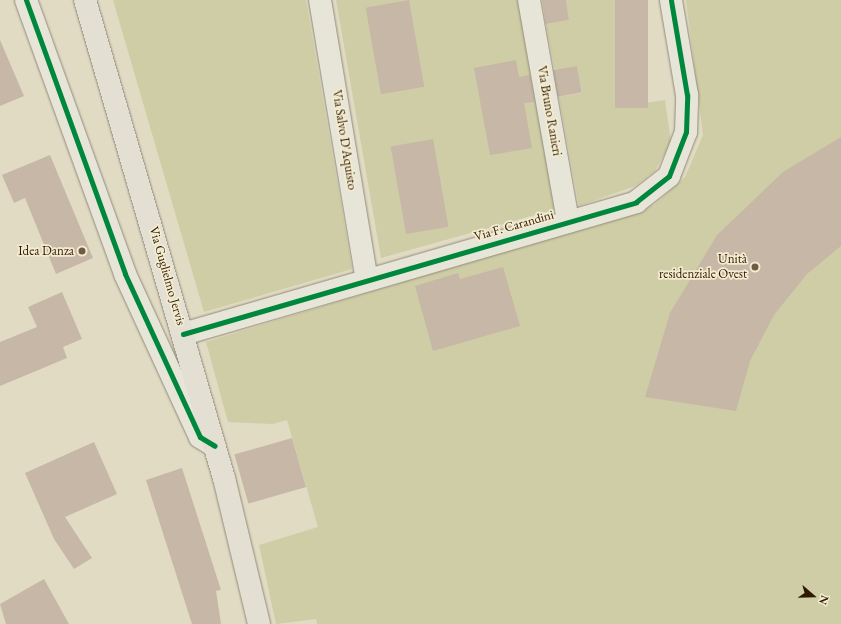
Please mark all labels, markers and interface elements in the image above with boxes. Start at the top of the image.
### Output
street label: Via Bruno Ranieri [533,65,565,157]
street label: Via Salvo D'Aquisto [328,89,360,191]
street label: Via F. Carandini [472,207,556,245]
street label: Via Guglielmo Jervis [145,225,189,327]
place label: Idea Danza [18,243,74,259]
marker: Idea Danza [77,246,87,256]
place label: Unità residenziale Ovest [659,252,747,283]
marker: Unità residenziale Ovest [750,262,760,272]
north arrow [793,576,833,616]
text: N [816,594,832,607]

